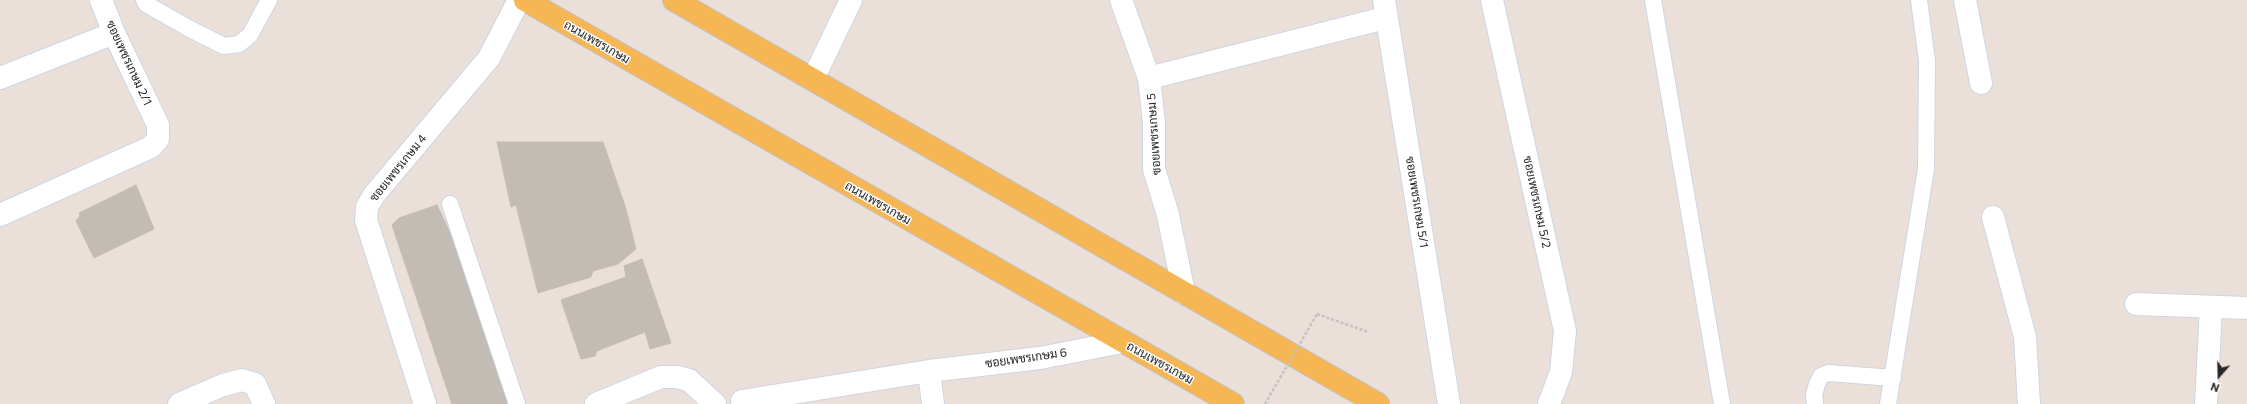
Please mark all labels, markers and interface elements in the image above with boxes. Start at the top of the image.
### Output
street label: ถนนเพชรเกษม [561,17,633,67]
street label: ซอยเพชรเกษม 2/1 [103,18,155,108]
street label: ซอยเพชรเกษม 5 [1144,93,1164,175]
street label: ซอยเพชรเกษม 4 [366,131,430,205]
street label: ซอยเพชรเกษม 5/1 [1403,155,1431,249]
street label: ซอยเพชรเกษม 5/2 [1520,155,1554,249]
street label: ถนนเพชรเกษม [842,178,914,228]
street label: ถนนเพชรเกษม [1124,339,1196,387]
street label: ซอยเพชรเกษม 6 [984,345,1068,371]
north arrow [2199,356,2239,396]
text: N [2209,380,2221,395]

